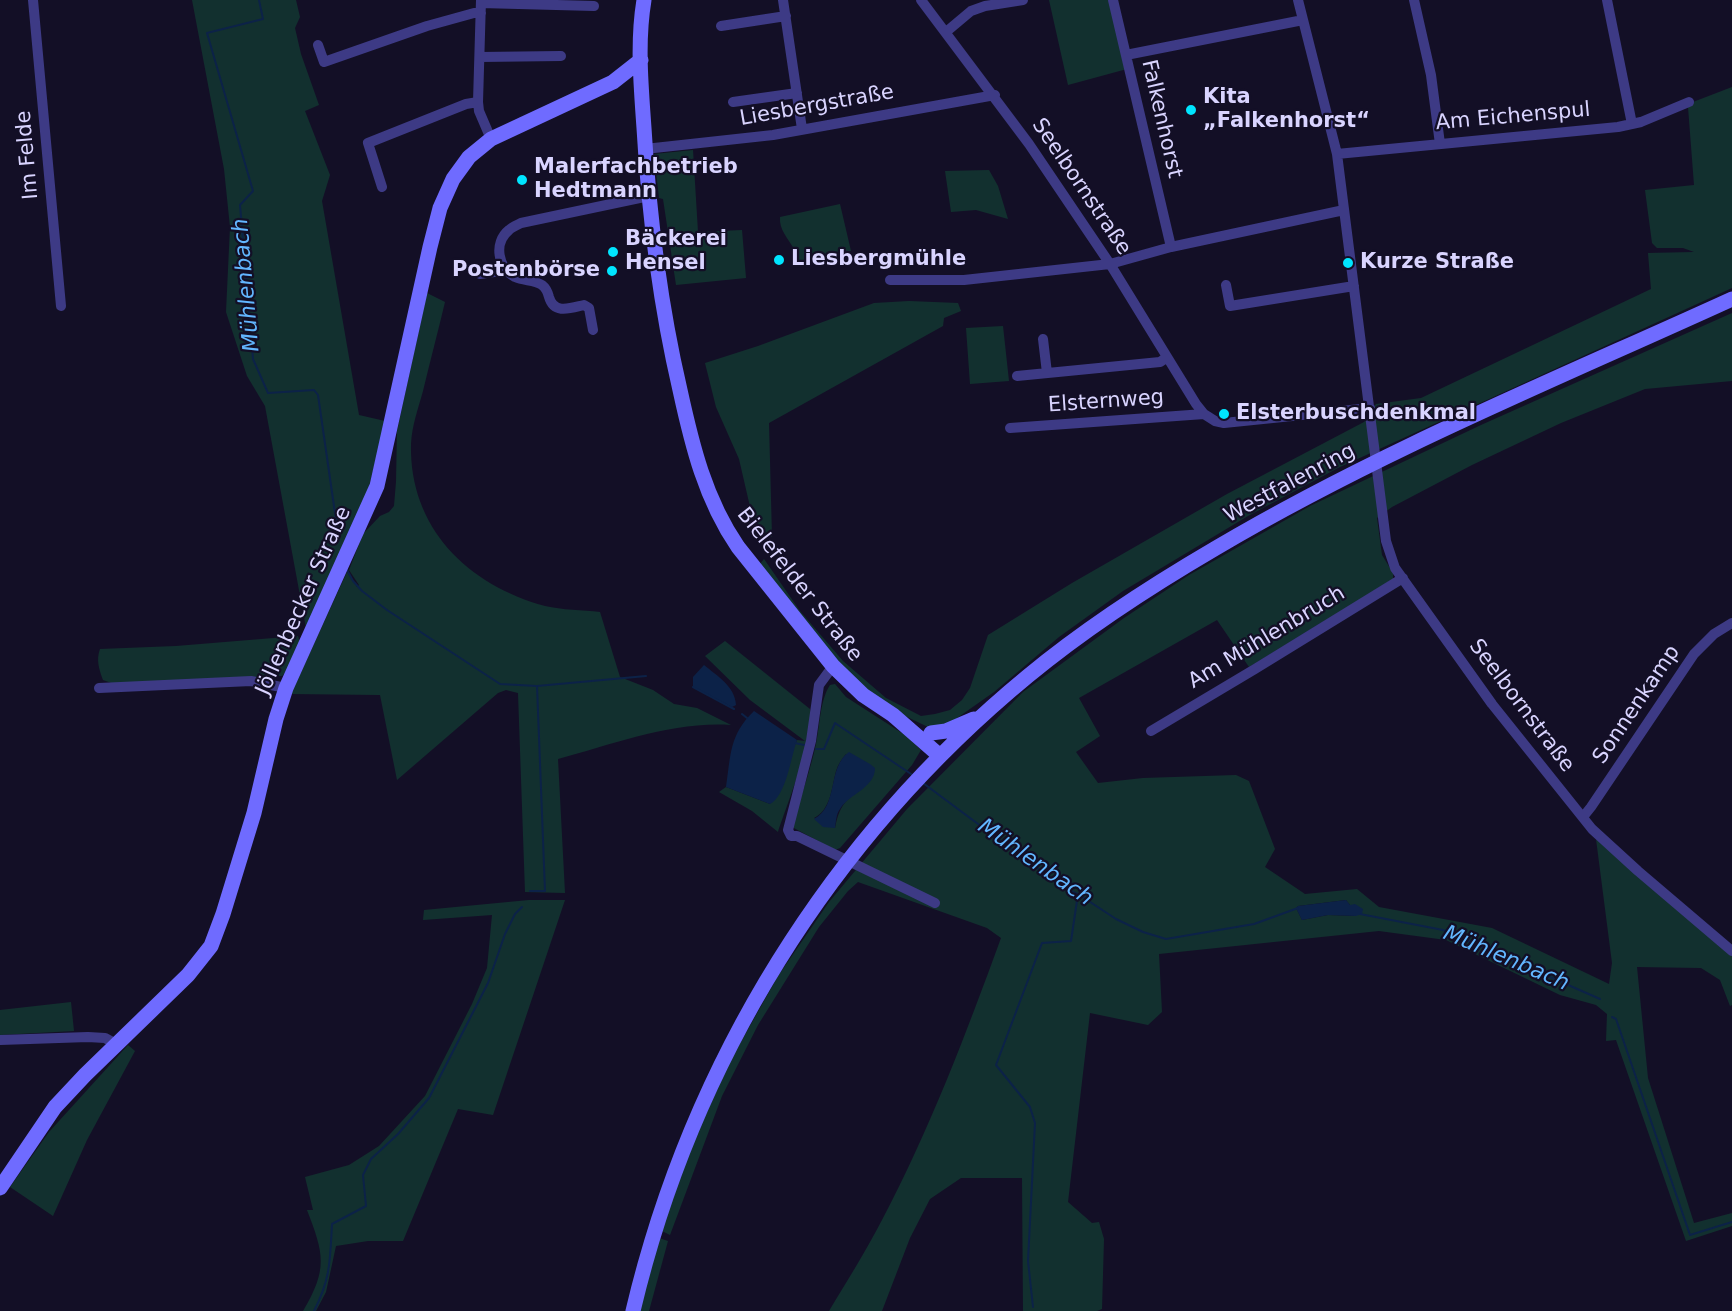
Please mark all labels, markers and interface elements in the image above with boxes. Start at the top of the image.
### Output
street label: Falkenhorst [1135,57,1187,181]
street label: Liesbergstraße [738,80,896,132]
place label: Kita „Falkenhorst“ [1203,85,1370,135]
street label: Am Eichenspul [1435,98,1591,136]
marker: Kita „Falkenhorst“ [1184,103,1198,117]
street label: Im Felde [12,109,44,201]
street label: Seelbornstraße [1026,114,1136,260]
place label: Malerfachbetrieb Hedtmann [534,155,738,205]
marker: Malerfachbetrieb Hedtmann [515,173,529,187]
water label: Mühlenbach [228,217,266,353]
place label: Bäckerei Hensel [625,227,727,277]
marker: Bäckerei Hensel [606,245,620,259]
place label: Liesbergmühle [791,247,966,273]
place label: Kurze Straße [1360,250,1514,276]
marker: Liesbergmühle [772,253,786,267]
marker: Kurze Straße [1341,256,1355,270]
place label: Postenbörse [452,258,600,284]
marker: Postenbörse [605,264,619,278]
street label: Elsternweg [1047,385,1165,419]
place label: Elsterbuschdenkmal [1236,401,1476,427]
marker: Elsterbuschdenkmal [1217,407,1231,421]
street label: Westfalenring [1220,439,1360,529]
street label: Jöllenbecker Straße [251,503,357,699]
street label: Bielefelder Straße [731,503,867,667]
street label: Am Mühlenbruch [1184,581,1350,695]
street label: Seelbornstraße [1463,635,1579,777]
street label: Sonnenkamp [1588,641,1686,769]
water label: Mühlenbach [973,814,1097,912]
water label: Mühlenbach [1439,921,1573,997]

